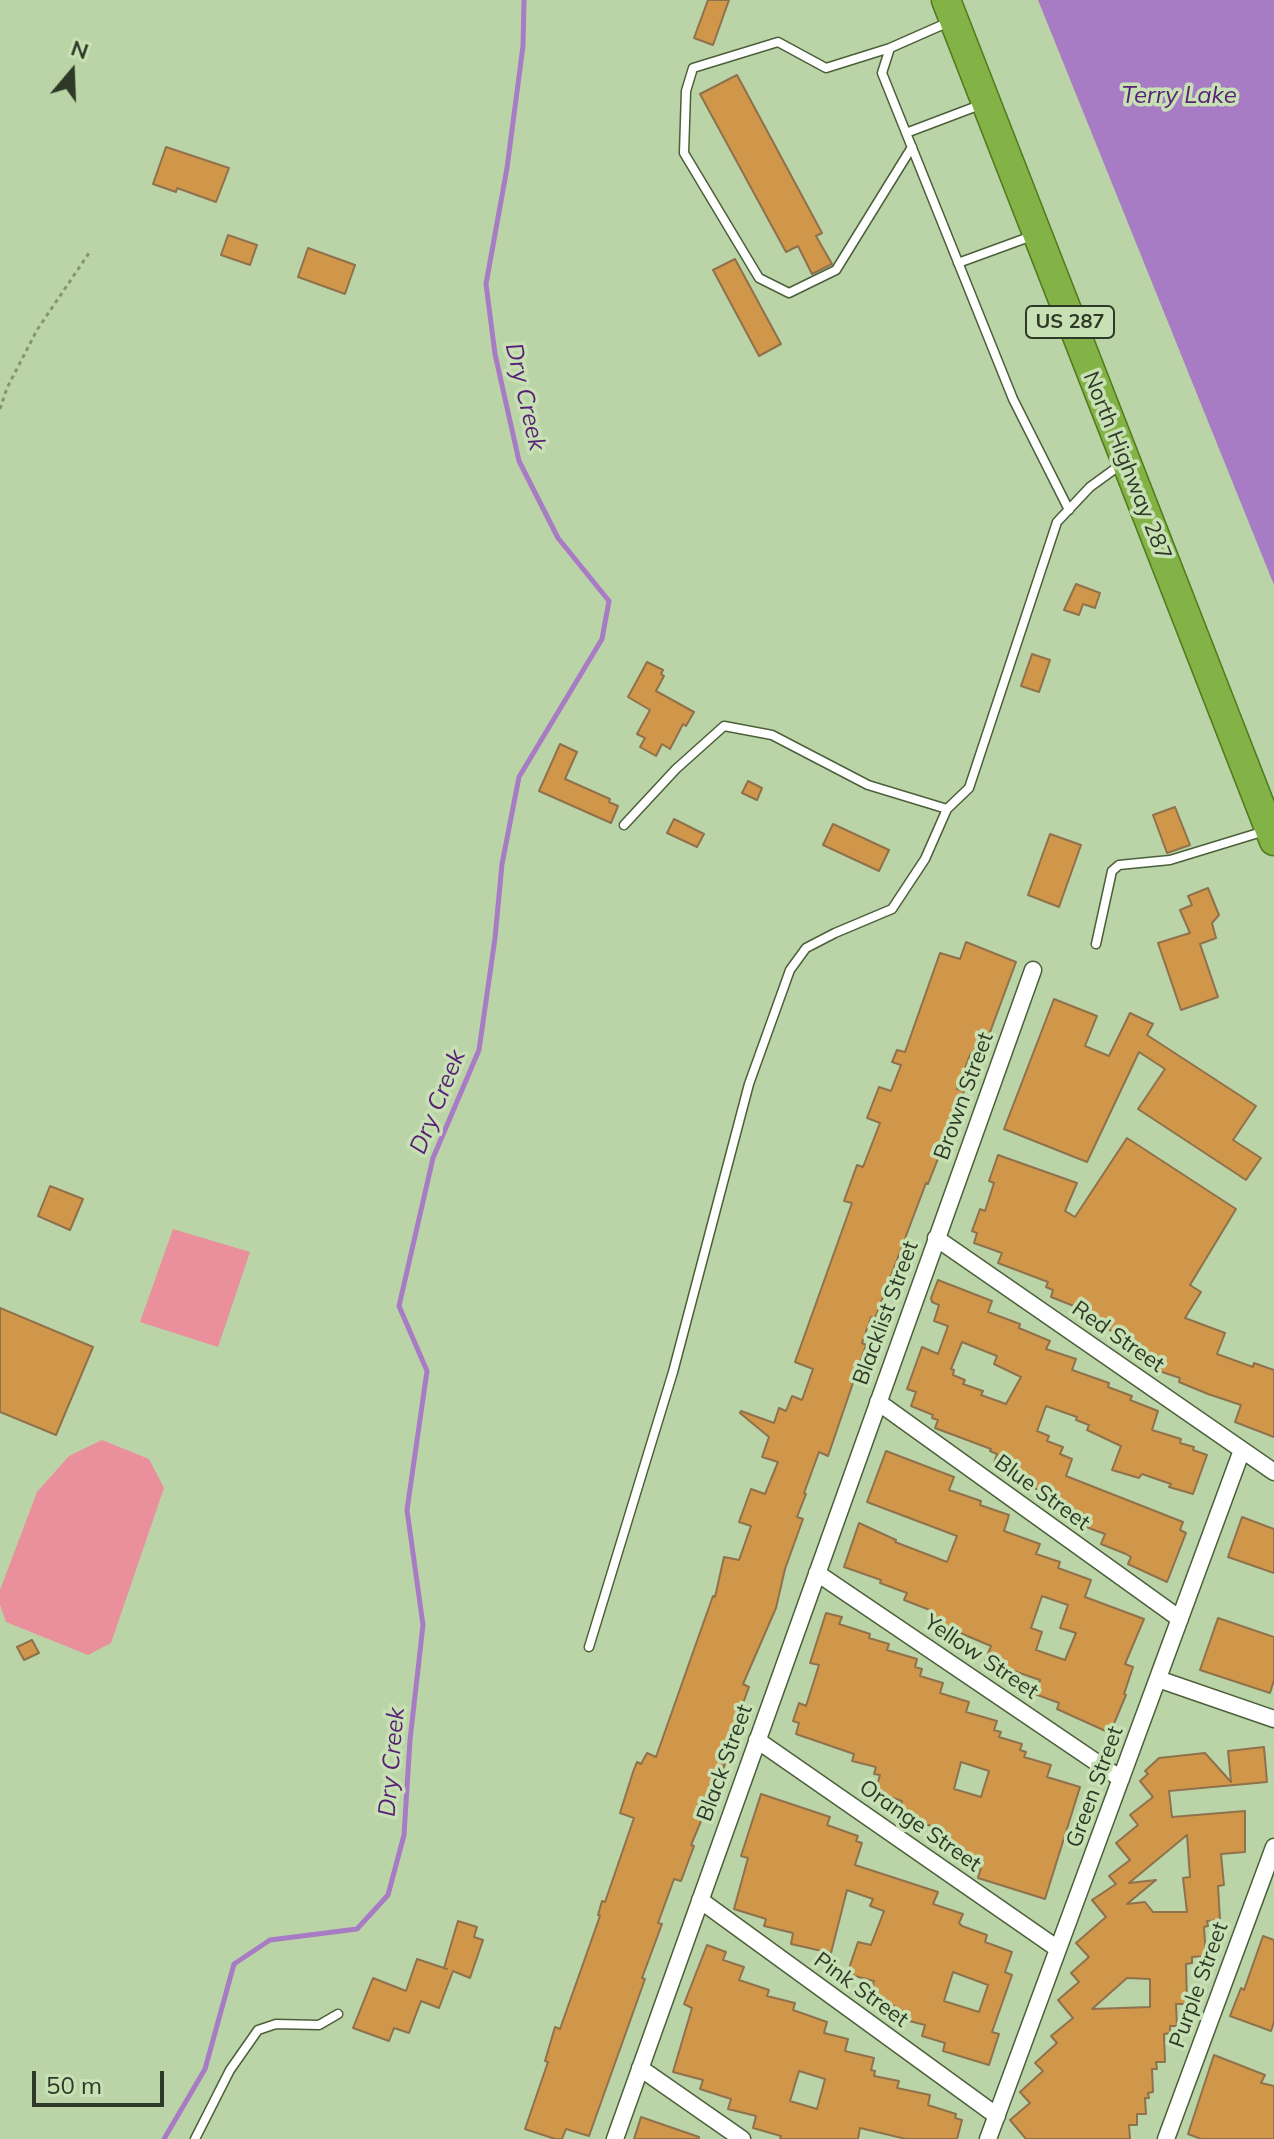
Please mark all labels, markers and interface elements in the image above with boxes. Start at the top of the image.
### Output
north arrow [32,32,112,112]
text: N [67,33,92,65]
water label: Terry Lake [1121,82,1237,110]
road number: US 287 [1026,306,1114,338]
water label: Dry Creek [499,340,551,454]
street label: North Highway 287 [1077,368,1177,564]
street label: Brown Street [929,1029,999,1163]
water label: Dry Creek [404,1046,472,1158]
street label: Blacklist Street [848,1237,924,1389]
street label: Red Street [1067,1296,1169,1378]
street label: Blue Street [989,1450,1095,1536]
street label: Yellow Street [919,1609,1043,1705]
street label: Black Street [692,1701,758,1825]
water label: Dry Creek [373,1706,411,1818]
street label: Green Street [1061,1723,1129,1851]
street label: Orange Street [854,1774,986,1878]
street label: Purple Street [1164,1919,1234,2051]
street label: Pink Street [809,1947,913,2033]
scale bar [36,2055,168,2105]
text: 50 m [46,2070,102,2100]

